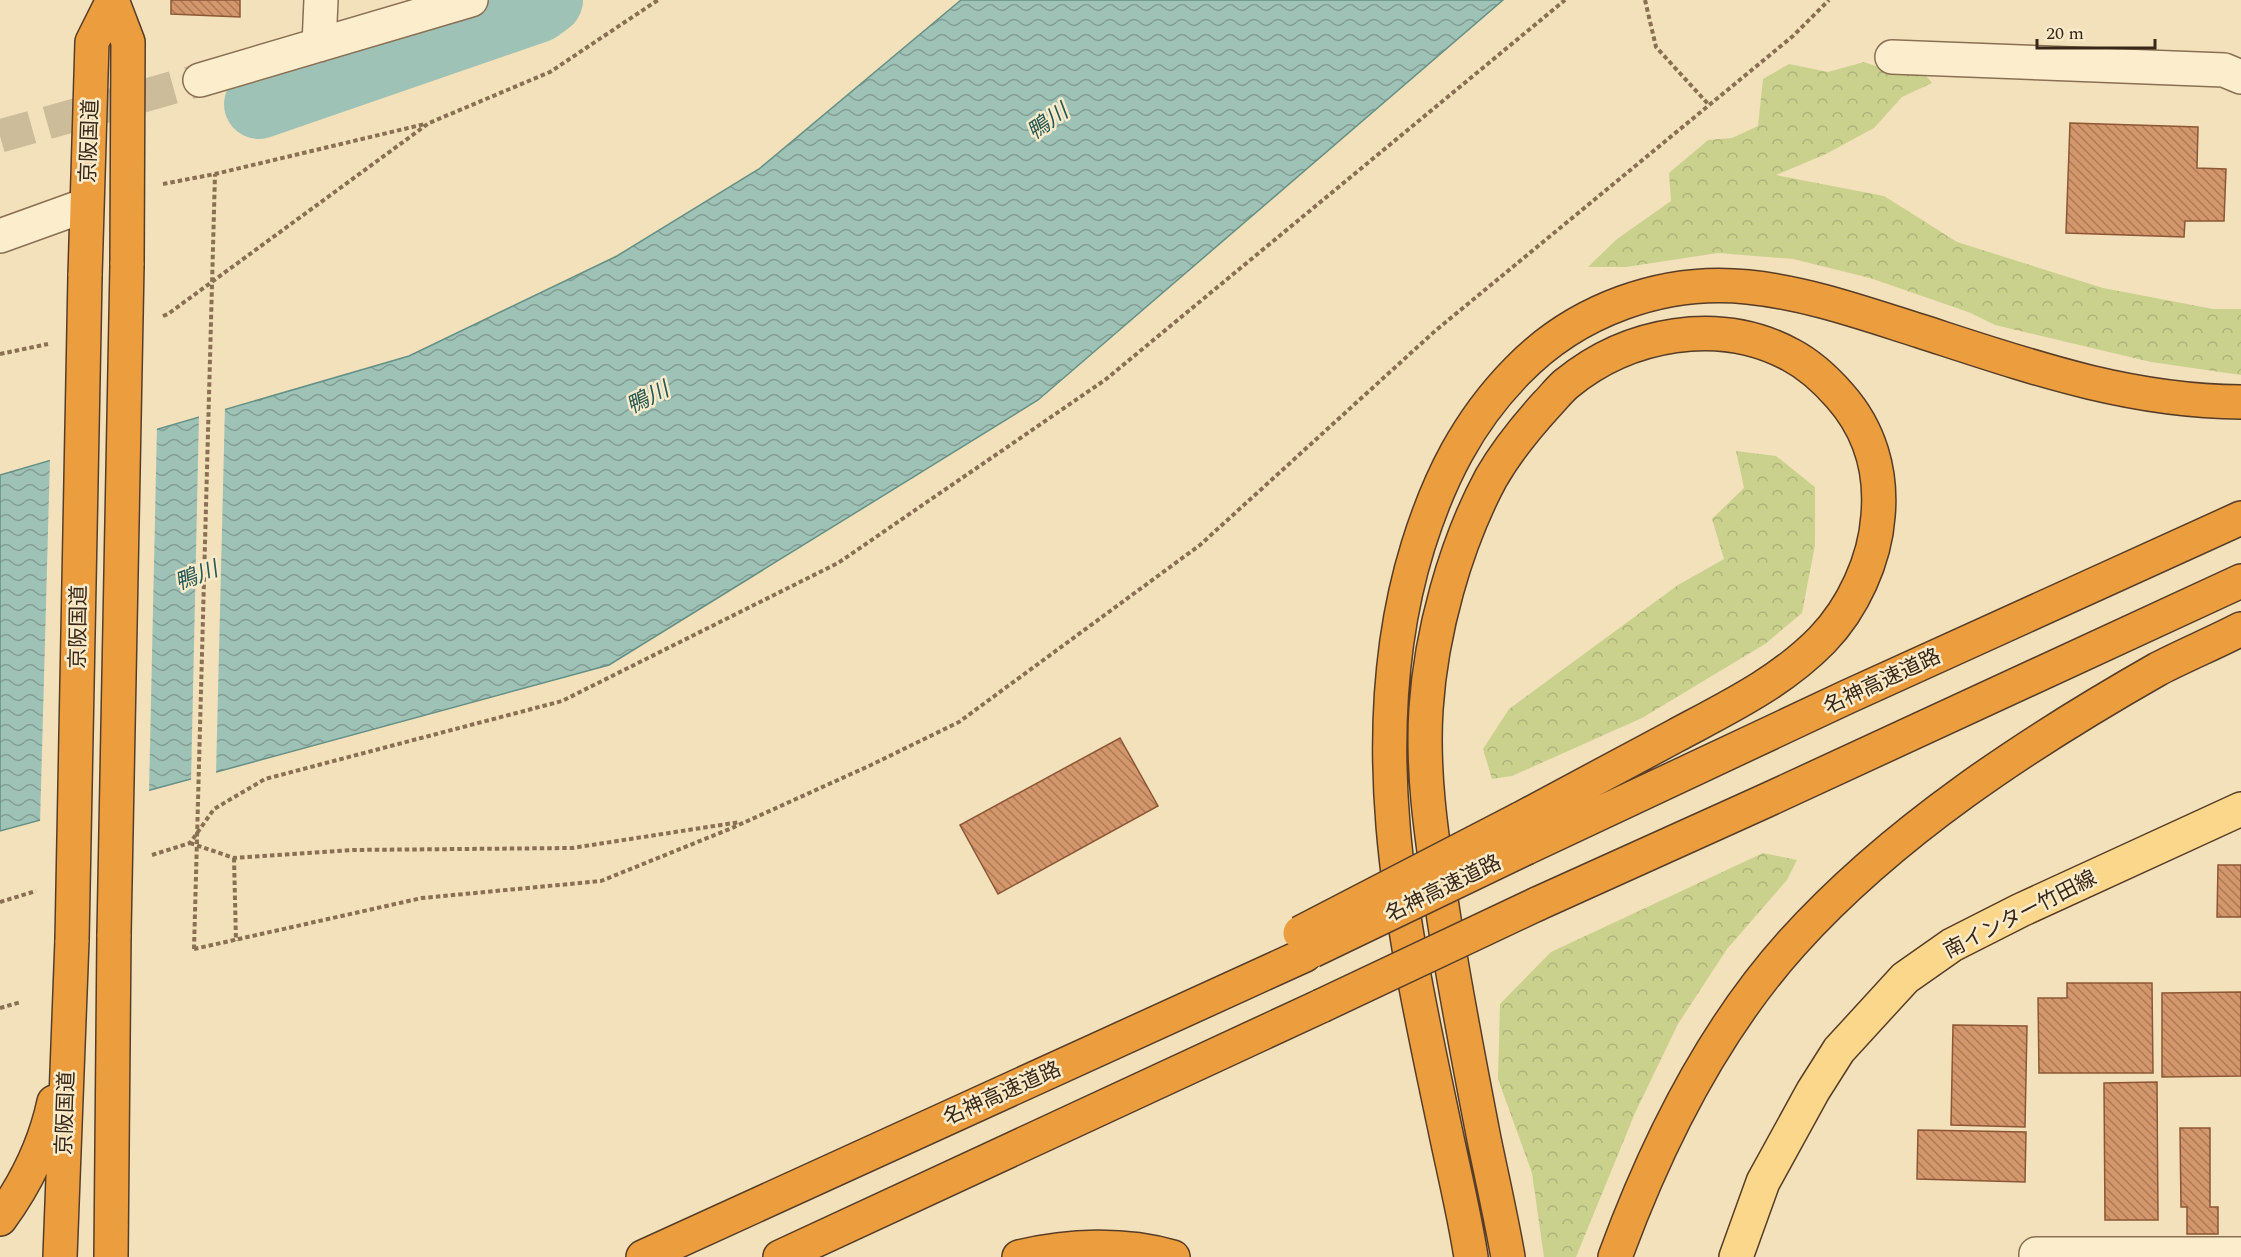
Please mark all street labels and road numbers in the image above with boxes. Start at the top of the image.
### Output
street label: 京阪国道 [73,99,107,184]
street label: 京阪国道 [62,585,96,669]
street label: 名神高速道路 [1819,641,1946,723]
street label: 名神高速道路 [1380,847,1507,931]
street label: 南インター竹田線 [1938,862,2103,967]
street label: 名神高速道路 [938,1054,1066,1134]
street label: 京阪国道 [49,1071,83,1156]

